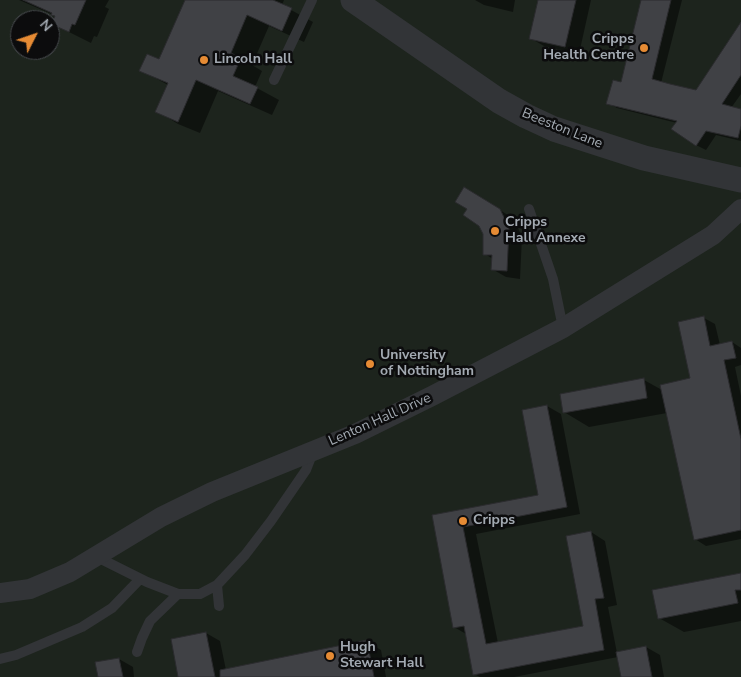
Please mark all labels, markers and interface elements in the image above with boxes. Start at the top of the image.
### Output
north arrow [10,10,60,60]
text: N [35,15,57,36]
place label: Cripps Health Centre [543,32,634,64]
marker: Cripps Health Centre [638,42,650,54]
place label: Lincoln Hall [214,52,292,68]
marker: Lincoln Hall [198,54,210,66]
street label: Beeston Lane [519,105,605,153]
place label: Cripps Hall Annexe [505,215,586,248]
marker: Cripps Hall Annexe [489,225,501,237]
place label: University of Nottingham [380,348,474,381]
marker: University of Nottingham [364,358,376,370]
street label: Lenton Hall Drive [326,390,434,450]
place label: Cripps [473,513,515,529]
marker: Cripps [457,515,469,527]
place label: Hugh Stewart Hall [340,640,423,672]
marker: Hugh Stewart Hall [324,650,336,662]

